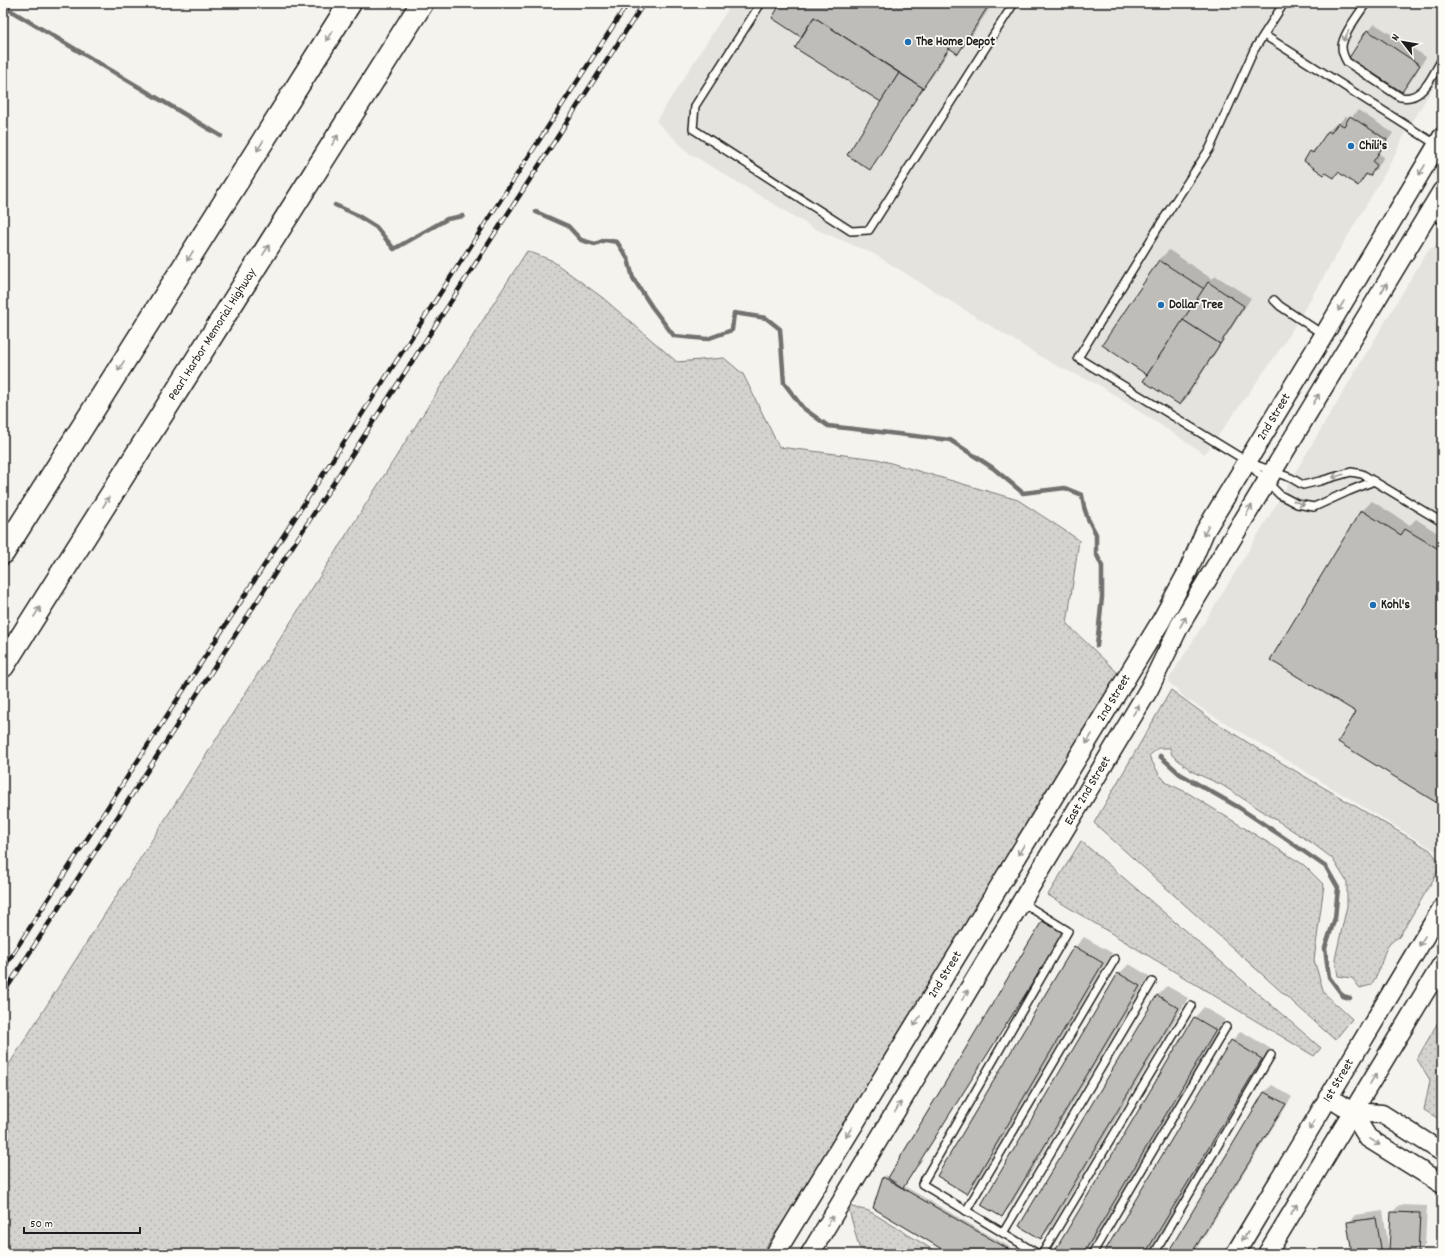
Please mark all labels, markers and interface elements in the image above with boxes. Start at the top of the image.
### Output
north arrow [1383,22,1423,62]
one-way arrow [325,30,333,41]
one-way arrow [1342,30,1349,42]
text: N [1388,31,1405,44]
place label: The Home Depot [916,33,995,52]
marker: The Home Depot [903,37,913,47]
one-way arrow [331,135,339,146]
place label: Chili's [1359,137,1388,156]
one-way arrow [256,140,264,151]
marker: Chili's [1346,141,1356,151]
one-way arrow [1418,164,1426,175]
one-way arrow [262,244,270,256]
one-way arrow [186,250,194,262]
street label: Pearl Harbor Memorial Highway [163,264,262,405]
one-way arrow [1380,282,1388,294]
place label: Dollar Tree [1169,296,1223,315]
marker: Dollar Tree [1156,300,1166,310]
one-way arrow [1337,300,1345,312]
one-way arrow [117,360,125,371]
street label: 2nd Street [1252,390,1296,444]
one-way arrow [1313,393,1321,405]
one-way arrow [1332,473,1345,480]
one-way arrow [103,496,111,508]
one-way arrow [1293,500,1306,507]
one-way arrow [1246,504,1254,516]
one-way arrow [1201,525,1209,537]
place label: Kohl's [1381,596,1410,615]
marker: Kohl's [1368,600,1378,610]
one-way arrow [33,607,41,618]
one-way arrow [1179,616,1187,628]
street label: 2nd Street [1092,671,1136,726]
one-way arrow [1132,704,1140,716]
one-way arrow [1084,733,1092,745]
street label: East 2nd Street [1060,753,1116,829]
one-way arrow [1017,844,1025,855]
one-way arrow [1418,935,1426,946]
street label: 2nd Street [923,947,967,1002]
one-way arrow [962,989,970,1001]
one-way arrow [913,1015,921,1026]
street label: 1st Street [1318,1055,1359,1106]
one-way arrow [1370,1073,1378,1085]
one-way arrow [895,1101,903,1113]
one-way arrow [1307,1118,1315,1130]
one-way arrow [845,1126,853,1138]
one-way arrow [1369,1139,1381,1147]
one-way arrow [1291,1203,1299,1215]
scale bar [24,1209,140,1235]
one-way arrow [826,1215,834,1227]
text: 50 m [30,1216,53,1233]
one-way arrow [1241,1230,1249,1242]

